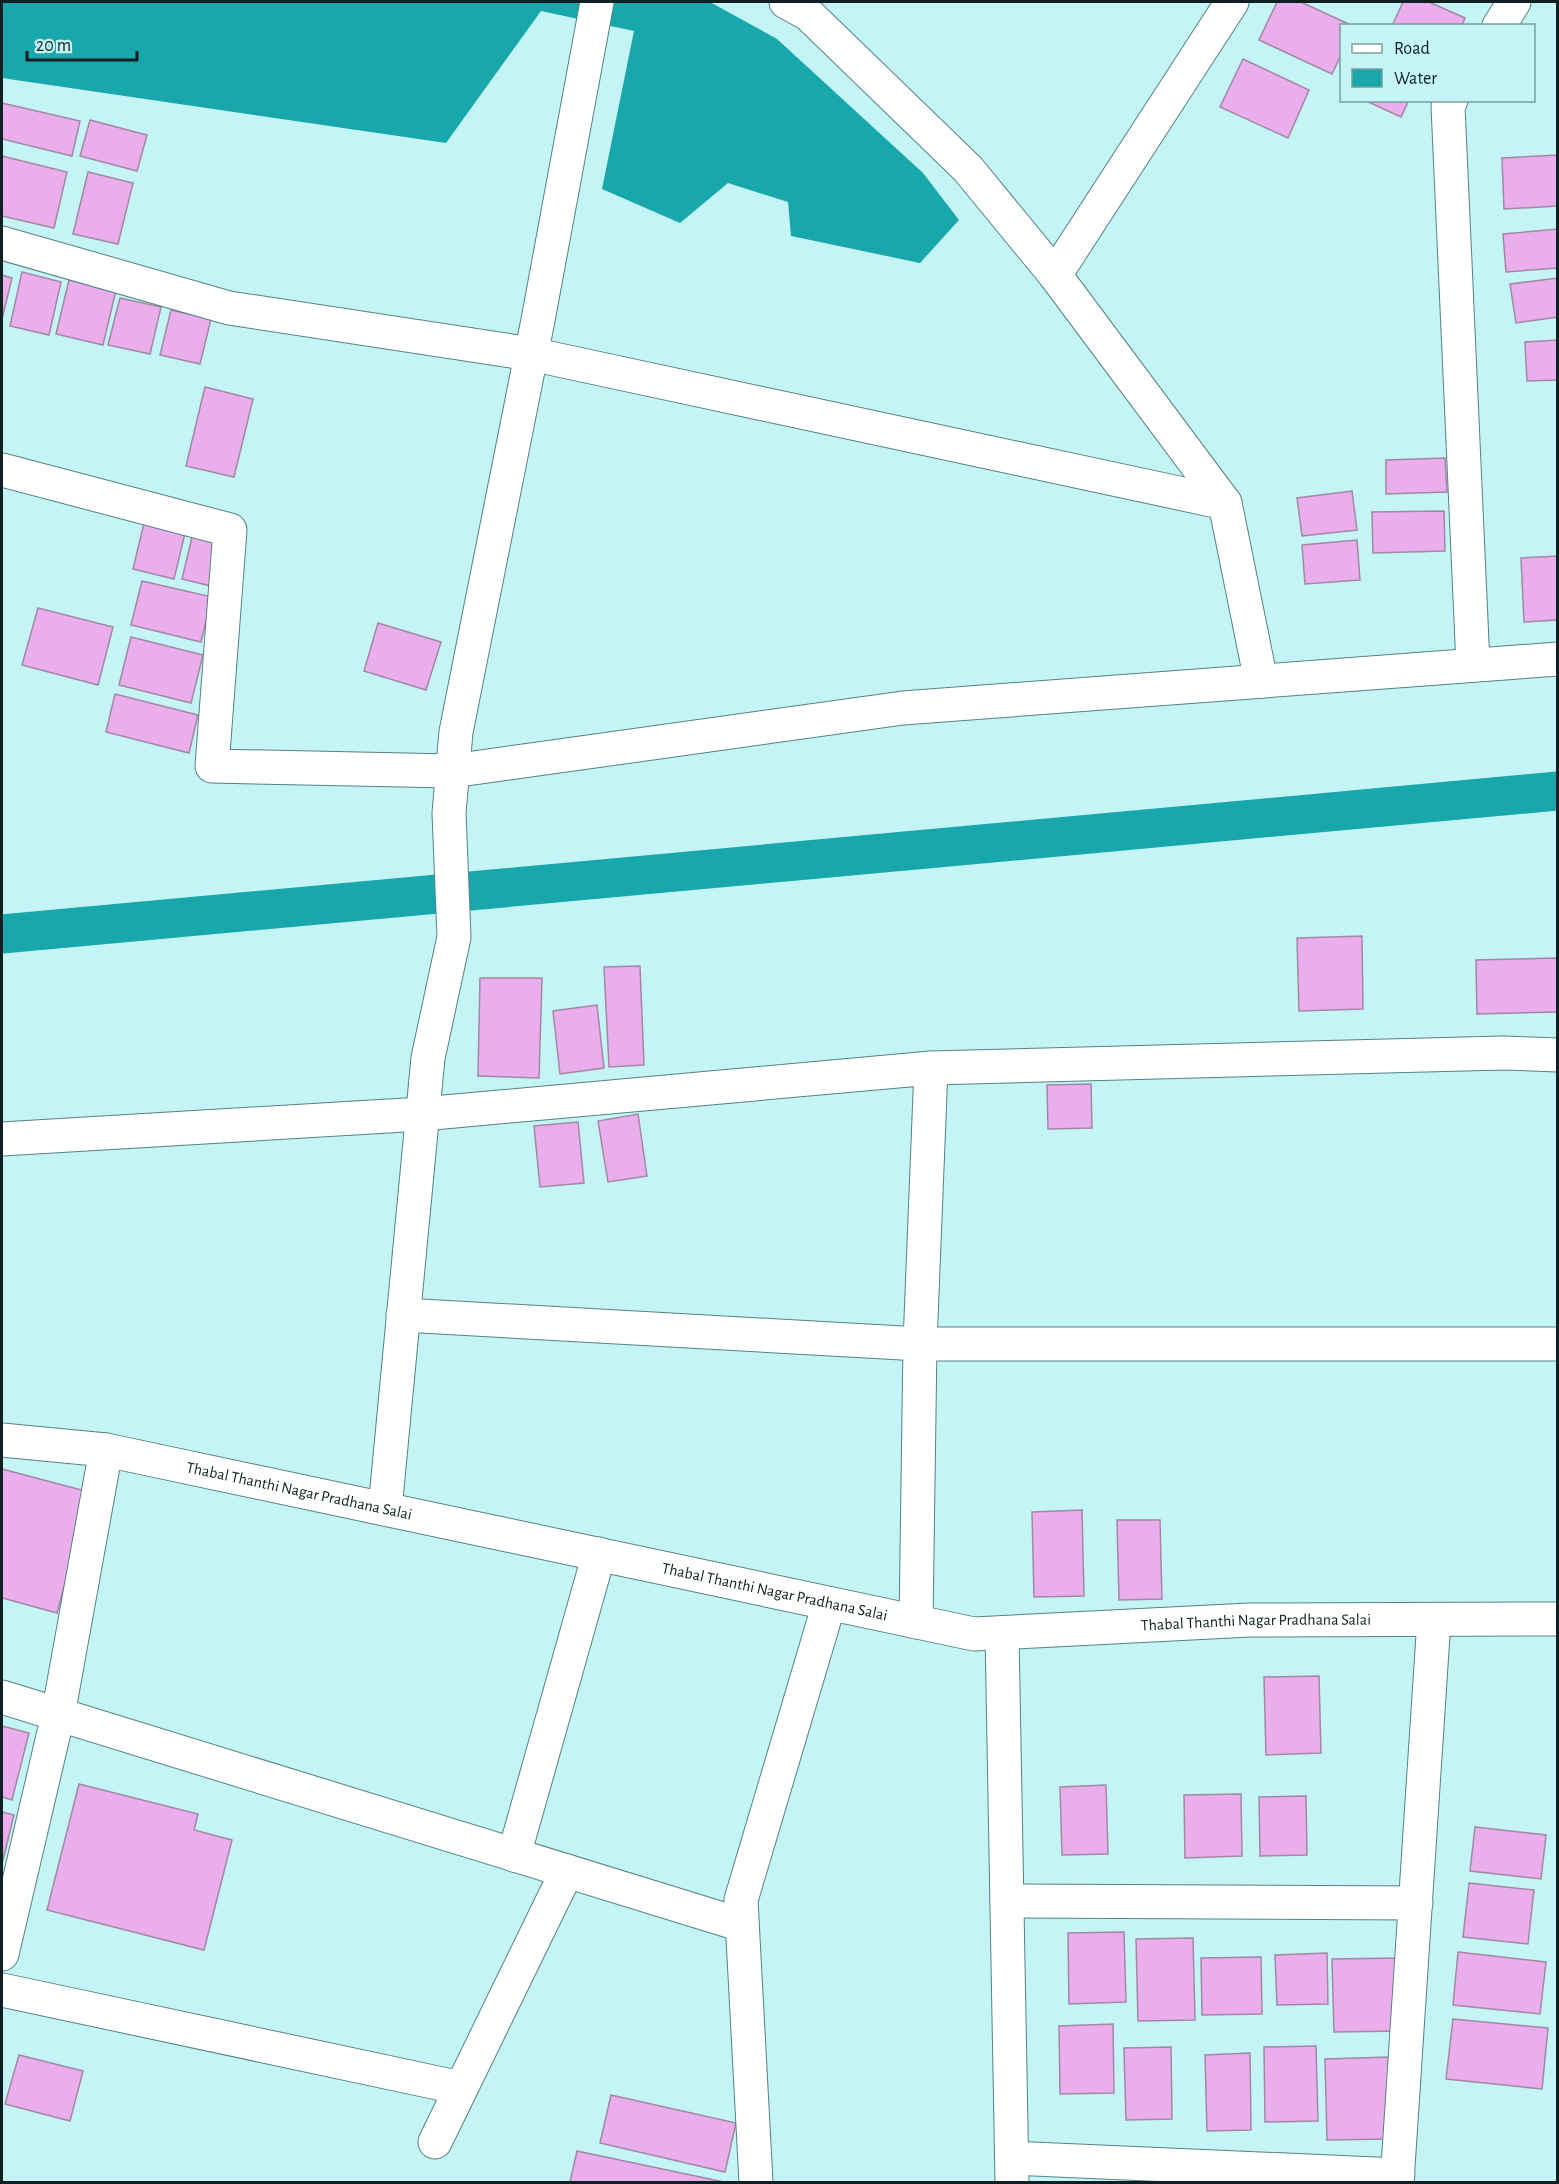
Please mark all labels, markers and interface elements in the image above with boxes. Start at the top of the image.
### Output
scale bar [27,24,136,62]
legend [1340,24,1535,102]
text: 20 m [36,37,71,55]
text: Road [1394,40,1430,58]
text: Water [1394,70,1437,88]
street label: Thabal Thanthi Nagar Pradhana Salai [185,1459,414,1523]
street label: Thabal Thanthi Nagar Pradhana Salai [660,1560,889,1623]
street label: Thabal Thanthi Nagar Pradhana Salai [1140,1612,1371,1634]

